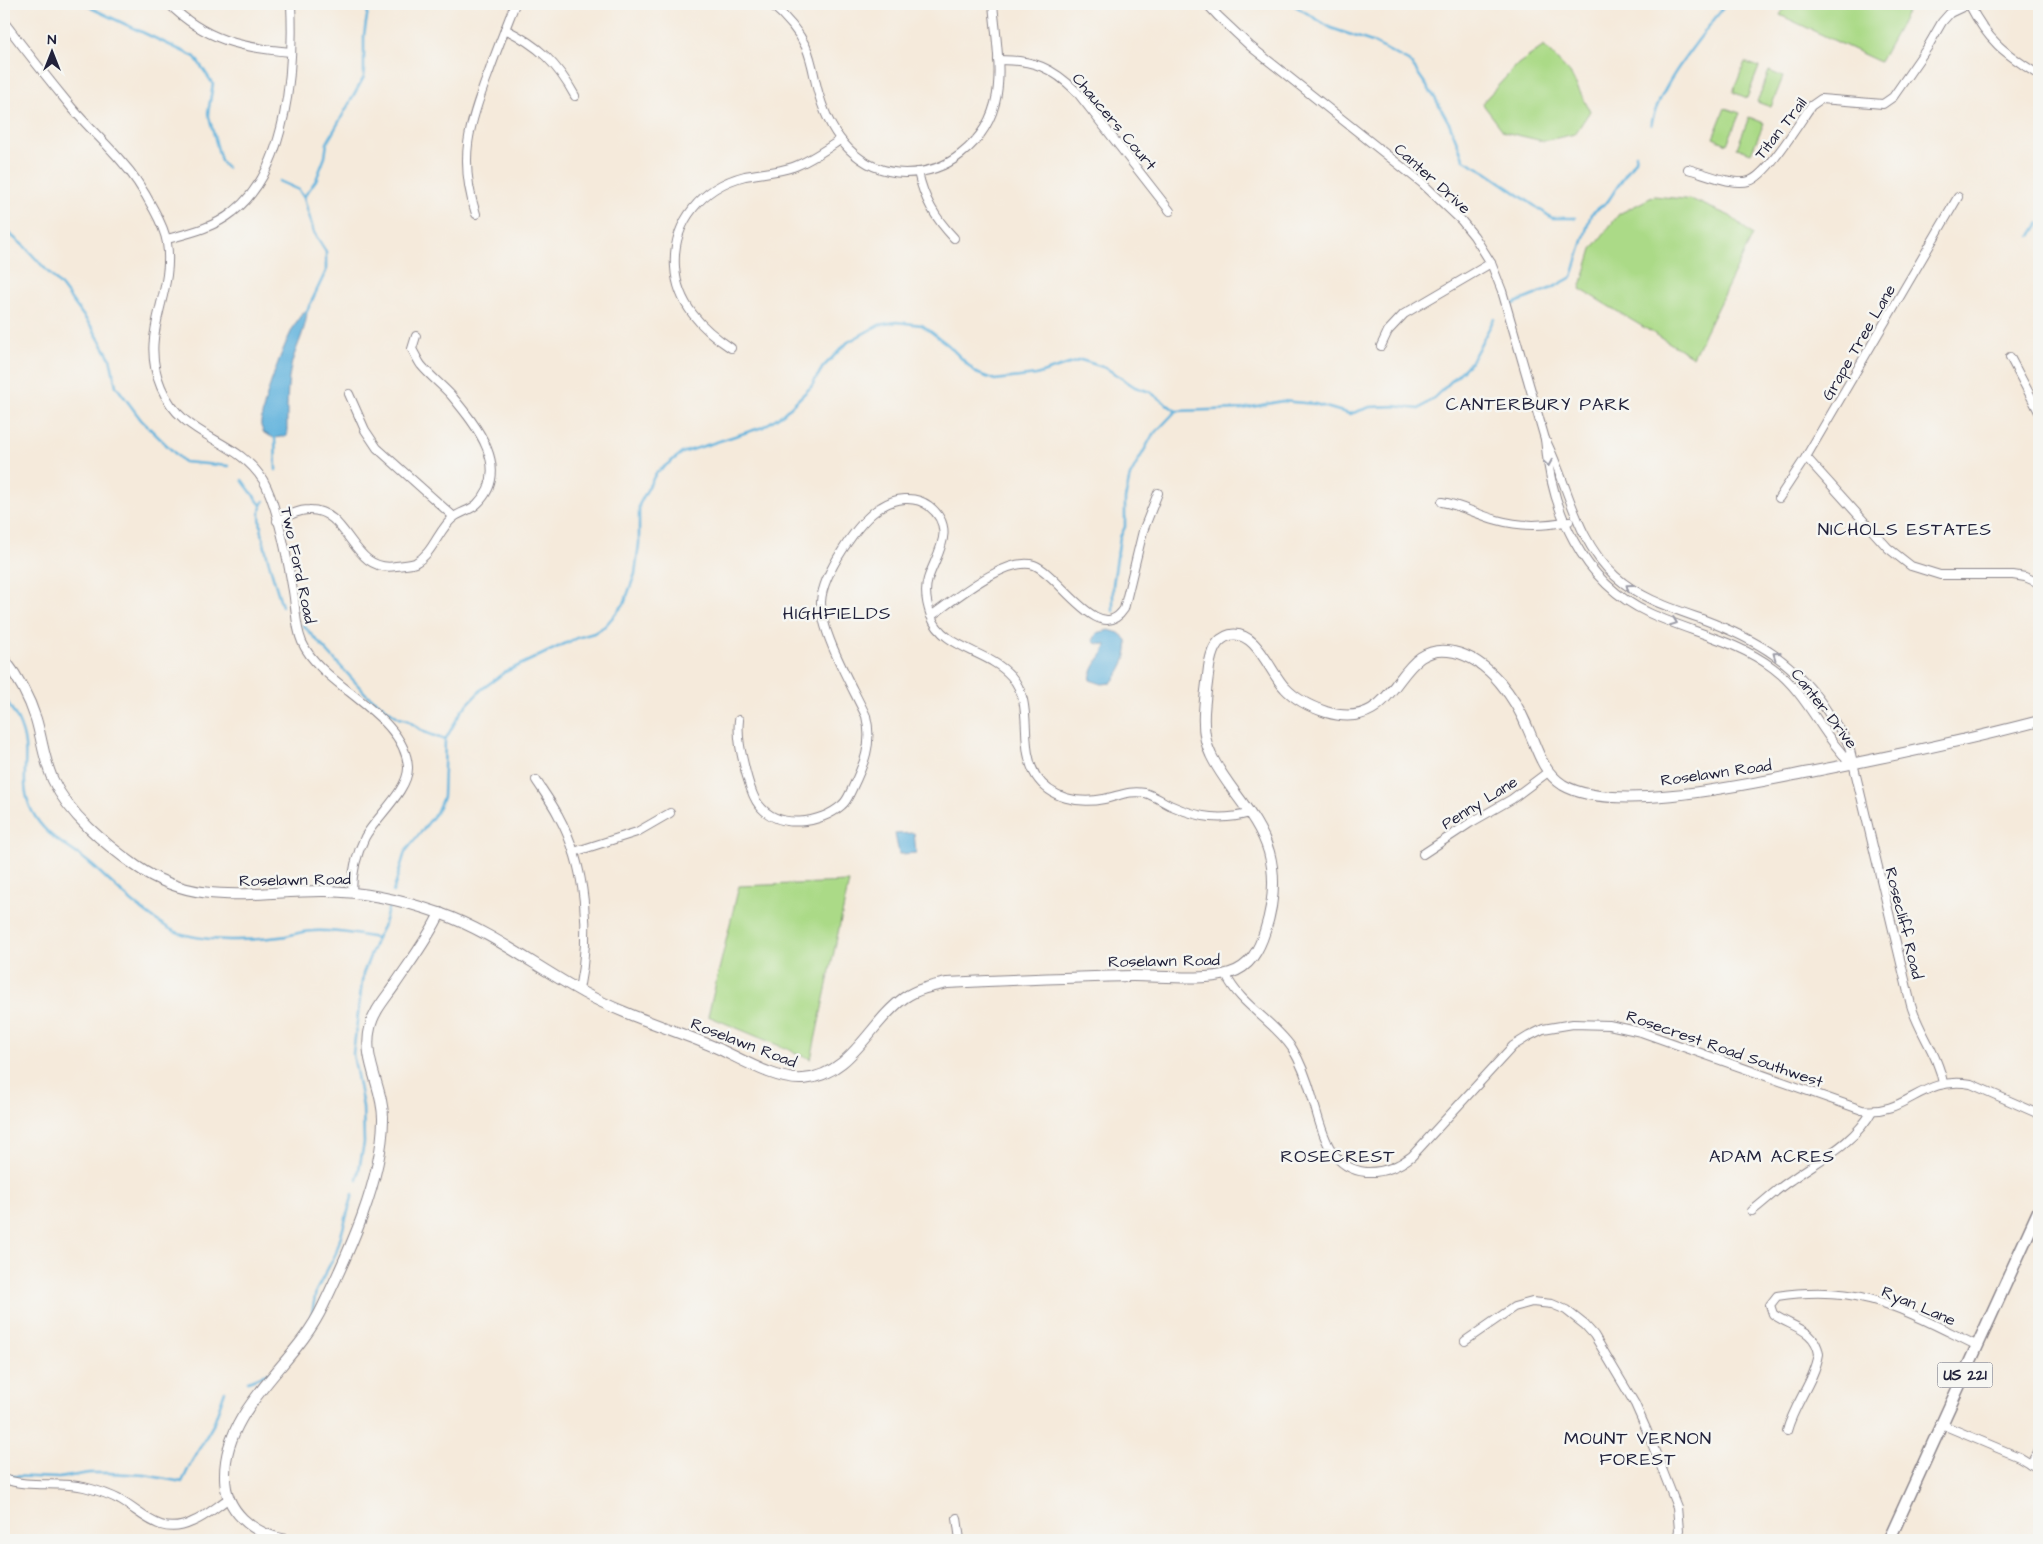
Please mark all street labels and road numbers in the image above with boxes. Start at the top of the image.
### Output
street label: Chaucers Court [1067,68,1162,176]
street label: Titan Trail [1750,93,1812,164]
street label: Canter Drive [1389,138,1476,219]
street label: Grape Tree Lane [1817,280,1901,404]
street label: Two Ford Road [275,505,321,625]
street label: Canter Drive [1786,664,1863,754]
street label: Roselawn Road [1659,754,1773,792]
street label: Penny Lane [1437,771,1523,836]
street label: Rosecliff Road [1880,865,1929,981]
street label: Roselawn Road [239,868,351,892]
street label: Roselawn Road [1108,949,1220,973]
street label: Rosecrest Road Southwest [1623,1005,1826,1093]
street label: Roselawn Road [687,1013,800,1073]
street label: Ryan Lane [1878,1280,1959,1332]
road number: US 221 [1938,1362,1992,1388]

